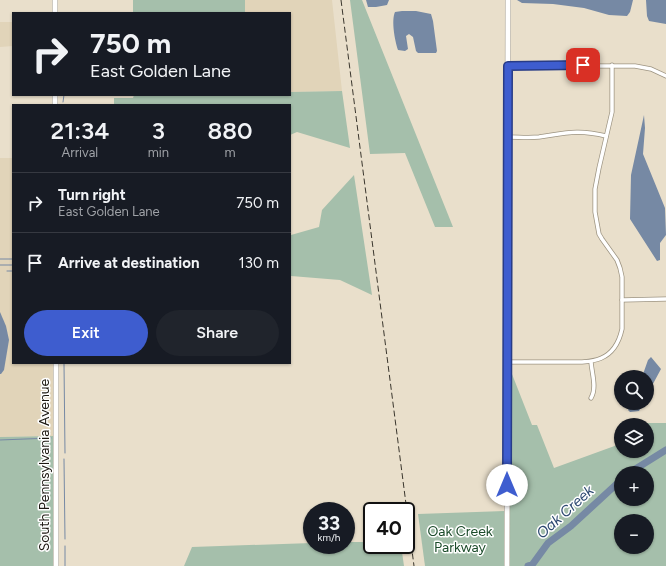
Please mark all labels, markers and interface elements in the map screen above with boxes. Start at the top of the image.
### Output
text: 750 m [90,26,171,60]
icon: right [24,28,76,80]
pin [566,48,600,82]
icon: arrive [572,54,594,76]
text: East Golden Lane [90,60,231,82]
text: 21:34 [50,116,109,145]
text: 3 [152,116,165,145]
text: 880 [208,116,252,145]
text: Arrival [62,145,98,160]
text: min [148,145,169,160]
text: m [224,145,236,160]
text: Turn right [58,186,126,204]
icon: right [24,192,46,214]
text: 750 m [236,194,279,212]
text: East Golden Lane [58,204,160,219]
icon: arrive [24,252,46,274]
text: Arrive at destination [58,254,199,272]
text: 130 m [239,254,279,272]
button: Exit [24,310,148,356]
button: Share [156,310,279,356]
map controls [614,370,654,554]
button: search [614,370,654,410]
street label: South Pennsylvania Avenue [36,378,53,551]
button: layers [614,418,654,458]
position arrow [486,464,528,506]
button: + [614,466,654,506]
water label: Oak Creek [533,481,598,542]
speed limit sign: 40 [363,502,415,554]
text: 33 [318,511,340,535]
button: − [614,514,654,554]
park label: Oak Creek Parkway [427,523,493,556]
text: km/h [318,531,340,544]

